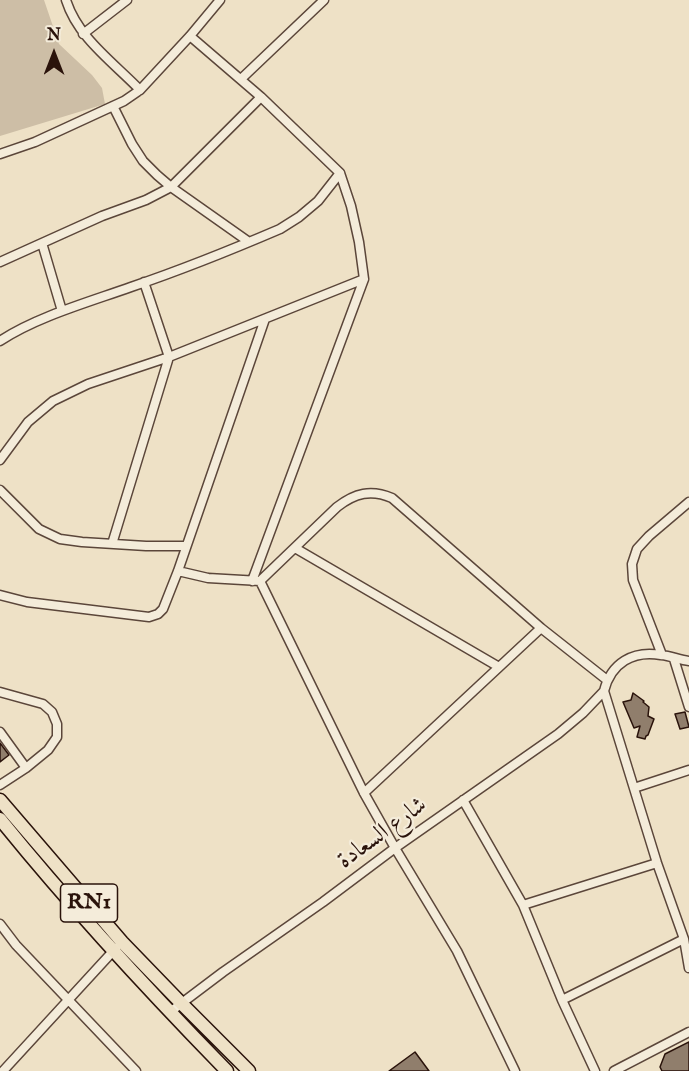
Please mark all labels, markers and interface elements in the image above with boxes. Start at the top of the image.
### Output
north arrow [24,24,84,84]
text: N [47,26,61,46]
street label: شارع السعادة [333,792,433,876]
road number: RN1 [60,884,118,922]

